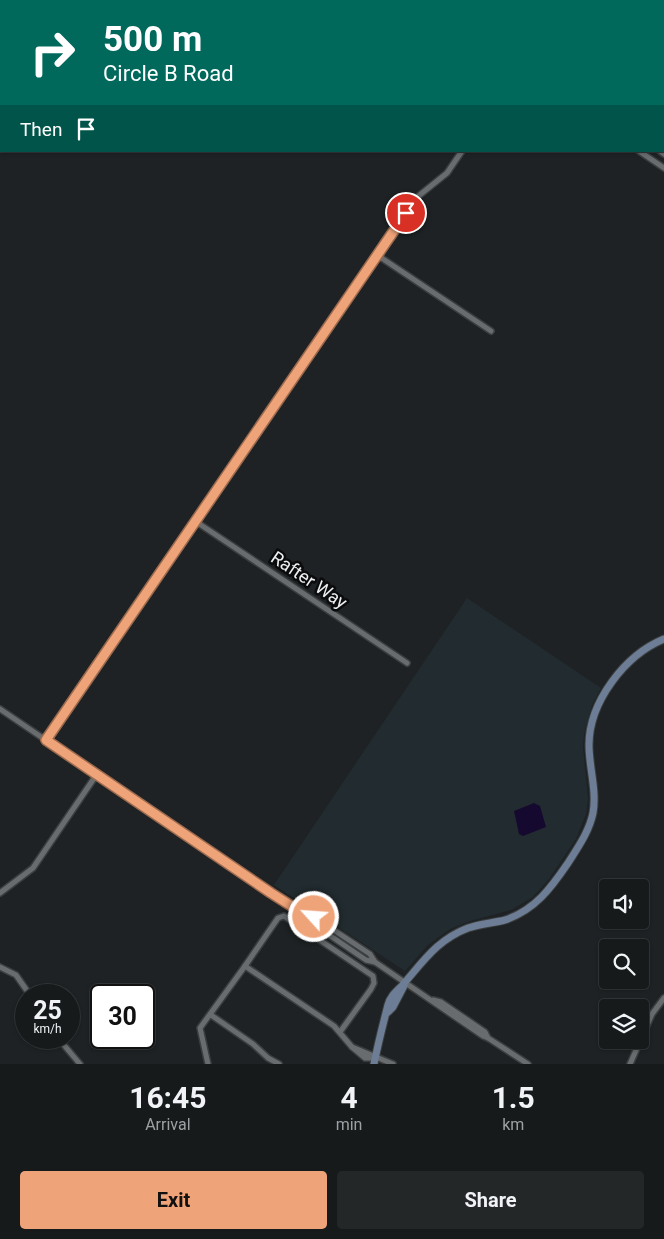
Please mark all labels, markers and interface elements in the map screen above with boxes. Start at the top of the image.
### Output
text: 500 m [103,19,202,60]
icon: right [20,20,85,85]
text: Circle B Road [103,61,234,86]
icon: arrive [72,115,100,143]
text: Then [20,118,62,141]
pin [385,192,427,234]
icon: arrive [392,199,420,227]
street label: Rafter Way [267,547,352,613]
map controls [599,879,649,1049]
button: sound [599,879,649,929]
position arrow [287,890,339,942]
button: search [599,939,649,989]
speed limit sign: 30 [90,984,155,1049]
text: 25 [33,996,62,1025]
button: layers [599,999,649,1049]
text: km/h [33,1022,62,1036]
text: 16:45 [129,1080,207,1115]
text: 4 [340,1080,358,1115]
text: 1.5 [492,1080,535,1115]
text: Arrival [145,1115,191,1134]
text: min [336,1115,362,1134]
text: km [502,1115,524,1134]
button: Exit [20,1171,327,1229]
button: Share [337,1171,644,1229]

